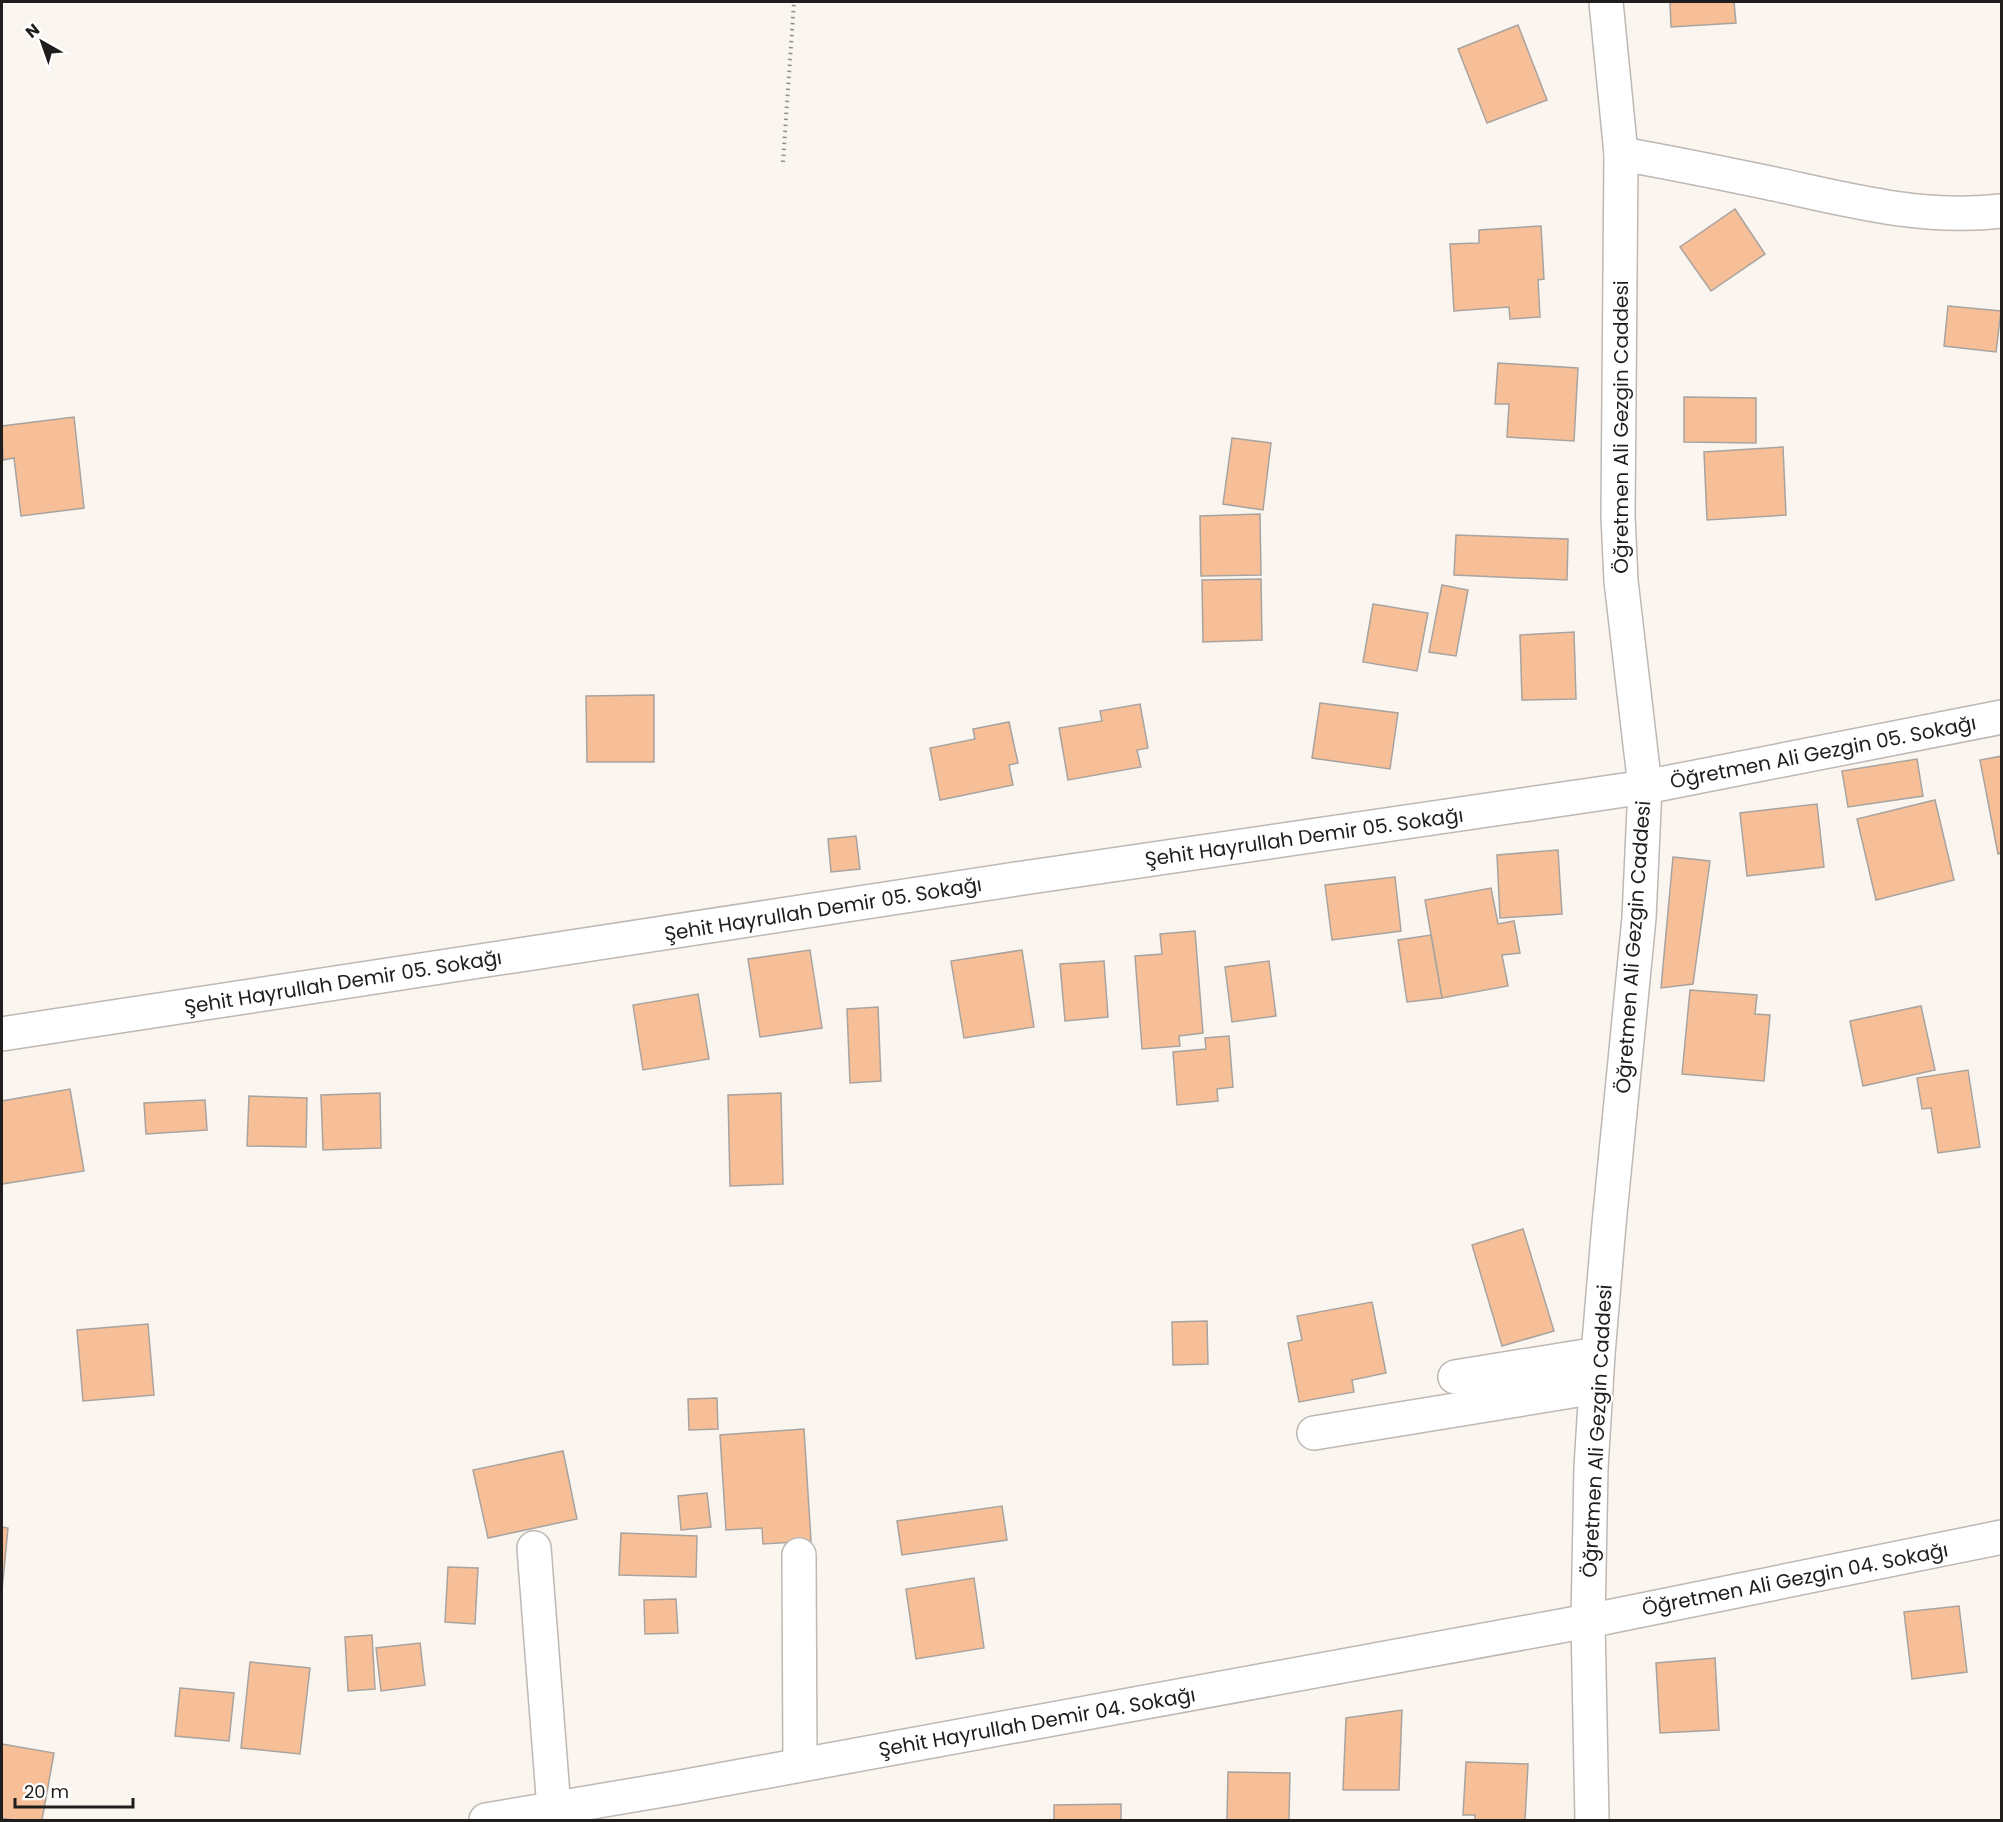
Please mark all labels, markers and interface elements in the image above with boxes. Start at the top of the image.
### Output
north arrow [12,12,72,72]
text: N [21,18,45,44]
street label: Öğretmen Ali Gezgin Caddesi [1607,280,1635,574]
street label: Öğretmen Ali Gezgin 05. Sokağı [1668,709,1978,795]
street label: Öğretmen Ali Gezgin Caddesi [1609,800,1657,1094]
street label: Şehit Hayrullah Demir 05. Sokağı [1143,801,1465,873]
street label: Şehit Hayrullah Demir 05. Sokağı [662,870,984,948]
street label: Şehit Hayrullah Demir 05. Sokağı [182,943,504,1021]
street label: Öğretmen Ali Gezgin Caddesi [1575,1284,1619,1578]
street label: Öğretmen Ali Gezgin 04. Sokağı [1640,1536,1950,1622]
street label: Şehit Hayrullah Demir 04. Sokağı [876,1680,1198,1764]
scale bar [15,1771,134,1809]
text: 20 m [24,1779,69,1804]

